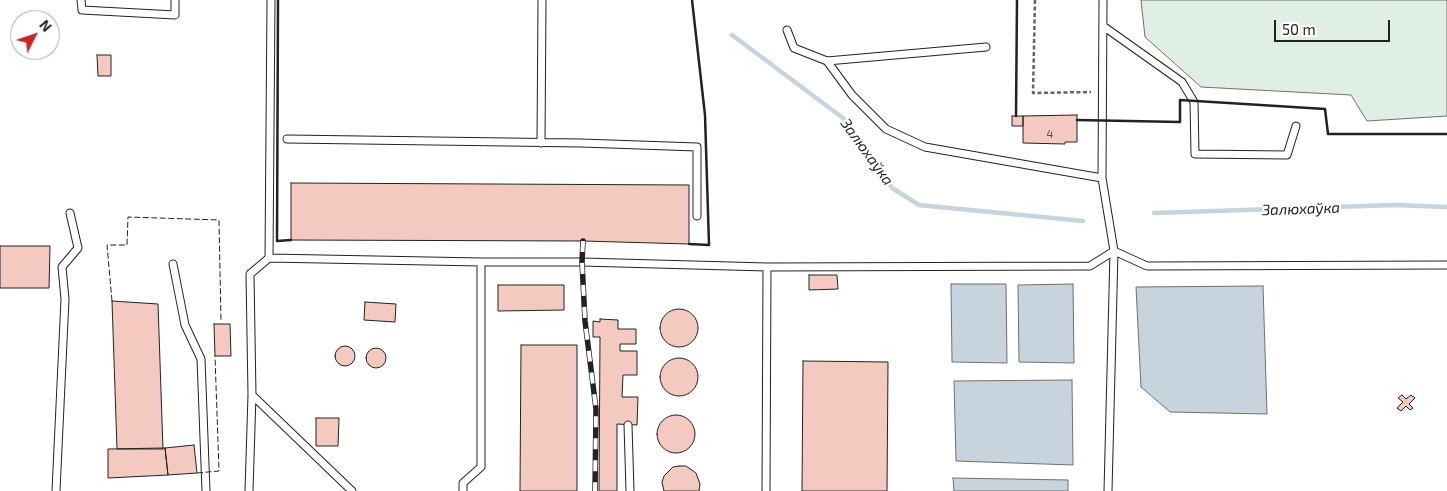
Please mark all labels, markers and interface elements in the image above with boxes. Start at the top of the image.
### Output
north arrow [10,10,60,60]
scale bar [1277,10,1393,42]
text: N [36,16,56,35]
text: 50 m [1282,20,1316,38]
water label: Залюхаўка [837,115,897,189]
house number: 4 [1047,127,1053,141]
water label: Залюхаўка [1262,199,1340,219]

